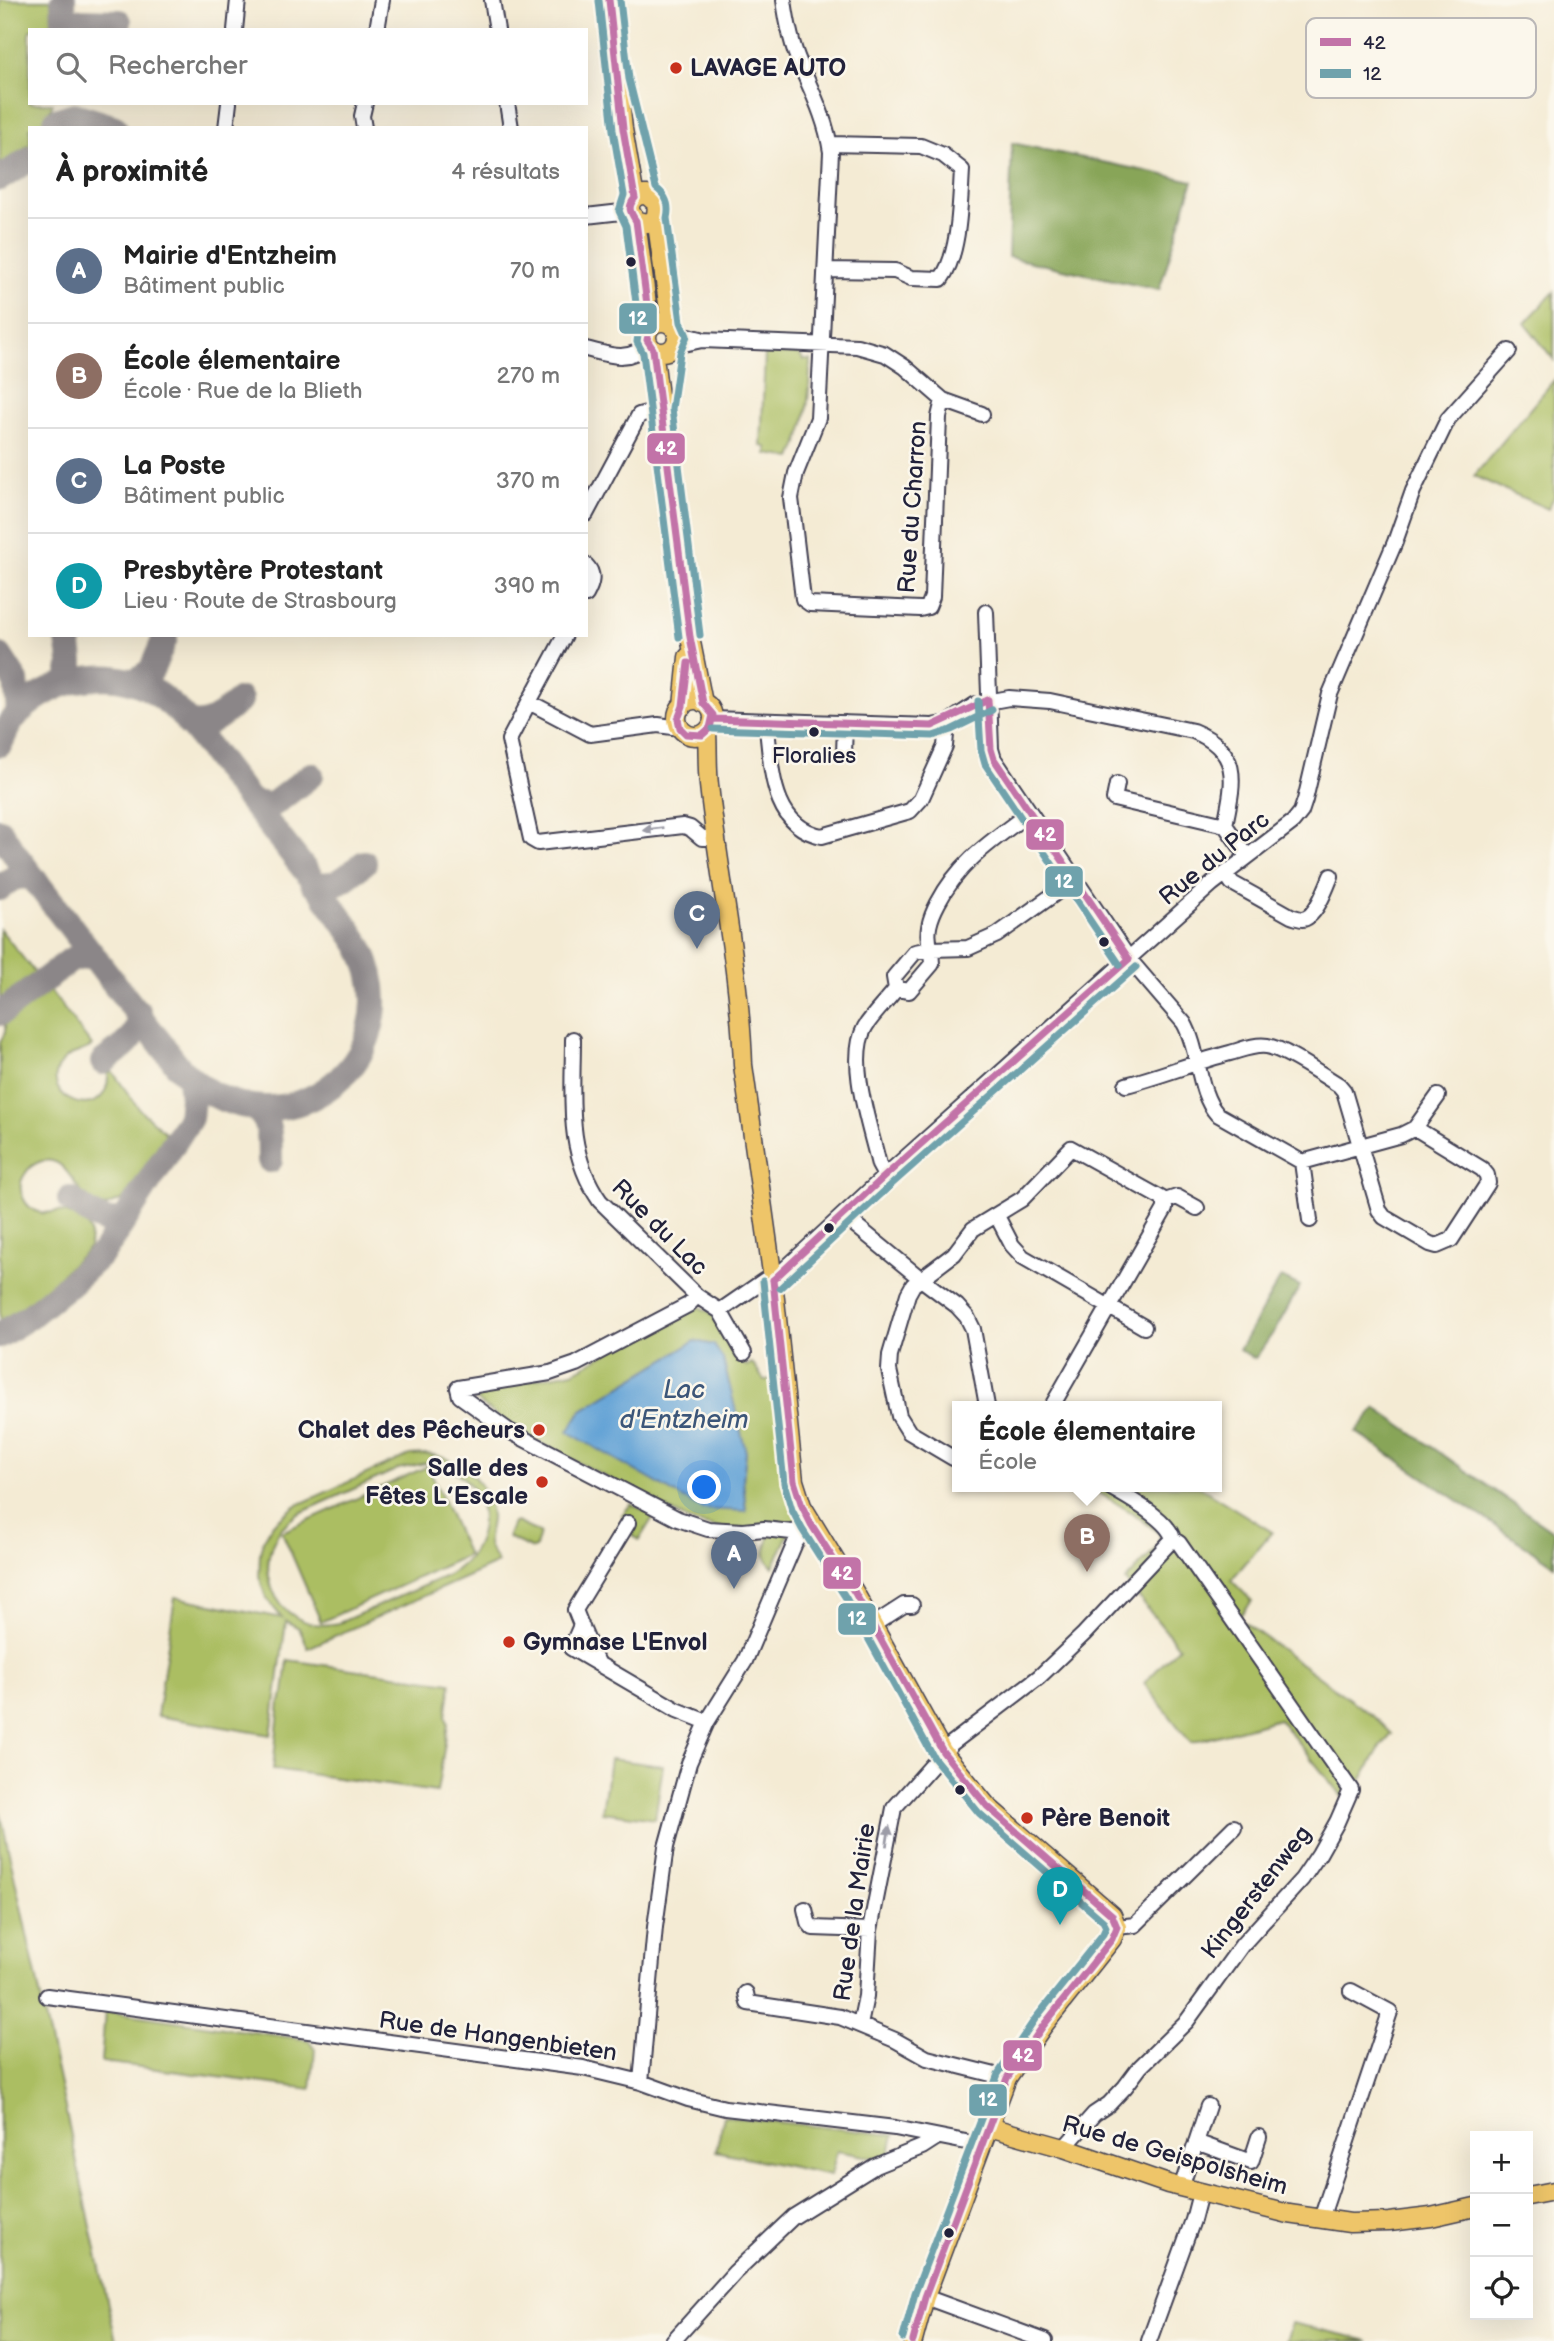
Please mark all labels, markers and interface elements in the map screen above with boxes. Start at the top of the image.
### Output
legend [1306,18,1536,98]
search box [28,28,588,105]
text: 42 [1363,32,1387,55]
icon: search [52,48,90,86]
text: Rechercher [108,51,247,82]
place label: LAVAGE AUTO [690,54,846,83]
marker: LAVAGE AUTO [668,60,684,76]
text: 12 [1363,63,1382,86]
text: À proximité [56,154,208,190]
text: 4 résultats [451,158,560,186]
text: Mairie d'Entzheim [123,241,337,272]
unlabelled marker [624,255,638,269]
text: A [72,257,86,285]
text: 70 m [510,257,560,285]
text: Bâtiment public [123,272,285,300]
line badge: 12 [618,302,658,335]
text: 12 [628,308,648,331]
text: École élementaire [123,346,340,377]
text: B [71,362,87,390]
text: 270 m [496,362,560,390]
text: École · Rue de la Blieth [123,377,362,405]
street label: Rue du Charron [892,420,933,594]
line badge: 42 [646,432,686,465]
text: 42 [655,438,678,461]
text: La Poste [123,451,225,482]
text: C [71,467,87,495]
text: 370 m [496,467,560,495]
text: Bâtiment public [123,482,285,510]
text: Presbytère Protestant [123,556,383,587]
text: D [71,572,87,600]
text: 390 m [494,572,560,600]
text: Lieu · Route de Strasbourg [123,587,397,615]
marker: Floralies [807,725,821,739]
place label: Floralies [772,743,856,770]
street label: Rue du Parc [1153,805,1275,912]
line badge: 42 [1025,818,1065,851]
one-way arrow [642,824,664,835]
text: 42 [1034,824,1057,847]
line badge: 12 [1044,865,1084,898]
text: 12 [1054,871,1074,894]
pin: C [674,891,720,949]
unlabelled marker [1097,935,1111,949]
street label: Rue du Lac [605,1173,714,1282]
unlabelled marker [822,1221,836,1235]
water label: Lac d'Entzheim [619,1375,749,1436]
popup [952,1401,1222,1492]
place label: Chalet des Pêcheurs [298,1416,525,1445]
text: École élementaire [978,1417,1196,1448]
marker: Chalet des Pêcheurs [531,1422,547,1438]
text: École [978,1448,1037,1476]
place label: Salle des Fêtes L’Escale [365,1454,528,1511]
your location [687,1470,721,1504]
marker: Salle des Fêtes L’Escale [534,1474,550,1490]
pin: B [1064,1514,1110,1572]
pin: A [711,1531,757,1589]
line badge: 42 [822,1556,862,1590]
text: 42 [831,1563,854,1586]
line badge: 12 [837,1602,877,1636]
text: 12 [847,1608,867,1631]
place label: Gymnase L'Envol [523,1628,707,1657]
marker: Gymnase L'Envol [501,1634,517,1650]
unlabelled marker [953,1783,967,1797]
place label: Père Benoit [1041,1804,1170,1833]
marker: Père Benoit [1019,1810,1035,1826]
street label: Kingerstenweg [1195,1820,1318,1965]
street label: Rue de la Mairie [828,1821,881,2003]
one-way arrow [883,1825,894,1847]
pin: D [1037,1867,1083,1925]
street label: Rue de Hangenbieten [377,2005,619,2068]
line badge: 42 [1002,2039,1043,2072]
text: 42 [1012,2045,1035,2068]
line badge: 12 [968,2083,1008,2117]
text: 12 [978,2089,998,2112]
street label: Rue de Geispolsheim [1059,2109,1291,2202]
map controls [1470,2131,1533,2320]
button: + [1470,2131,1533,2194]
button: − [1470,2194,1533,2257]
unlabelled marker [942,2226,956,2240]
button: locate [1470,2257,1533,2320]

